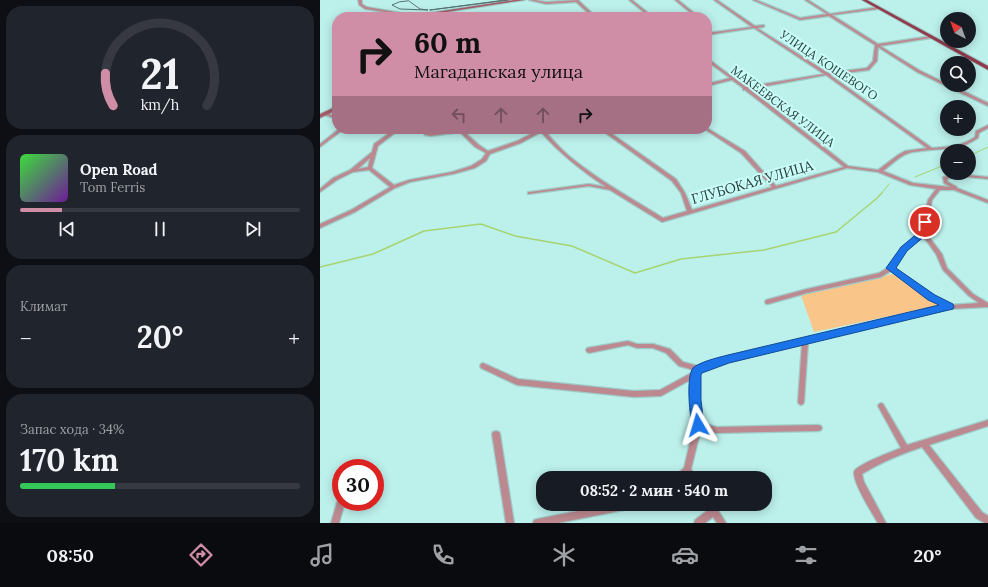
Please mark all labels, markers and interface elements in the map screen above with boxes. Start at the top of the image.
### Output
north arrow [940,12,976,48]
map controls [940,12,976,180]
text: 60 m [414,25,481,61]
street label: УЛИЦА КОШЕВОГО [776,26,881,103]
icon: right [348,28,400,80]
text: 21 [140,46,180,99]
button: search [940,56,976,92]
text: Магаданская улица [414,60,583,83]
street label: МАКЕЕВСКАЯ УЛИЦА [728,62,838,150]
text: km/h [141,95,180,114]
button: + [940,100,976,136]
icon: left [448,104,470,126]
icon: ahead [490,104,512,126]
icon: ahead [532,104,554,126]
icon: right [574,104,596,126]
button: − [940,144,976,180]
street label: ГЛУБОКАЯ УЛИЦА [689,156,815,208]
text: Open Road [80,160,158,179]
text: Tom Ferris [80,179,145,196]
pin [908,205,942,239]
icon: arrive [914,211,936,233]
icon: previous [56,218,78,240]
icon: pause [149,218,171,240]
icon: next [242,218,264,240]
text: Климат [20,298,67,315]
text: 20° [137,318,183,356]
text: − [20,324,32,352]
text: + [288,324,300,352]
position arrow [677,404,719,446]
text: Запас хода · 34% [20,421,124,438]
text: 170 km [20,441,119,479]
speed limit sign: 30 [332,459,384,511]
text: 08:52 · 2 мин · 540 m [580,481,728,500]
icon: directions [187,541,215,569]
icon: music [308,541,336,569]
icon: phone [429,541,457,569]
icon: climate [550,541,578,569]
icon: car [671,541,699,569]
icon: filters [792,541,820,569]
text: 08:50 [47,544,94,567]
text: 20° [914,544,941,567]

